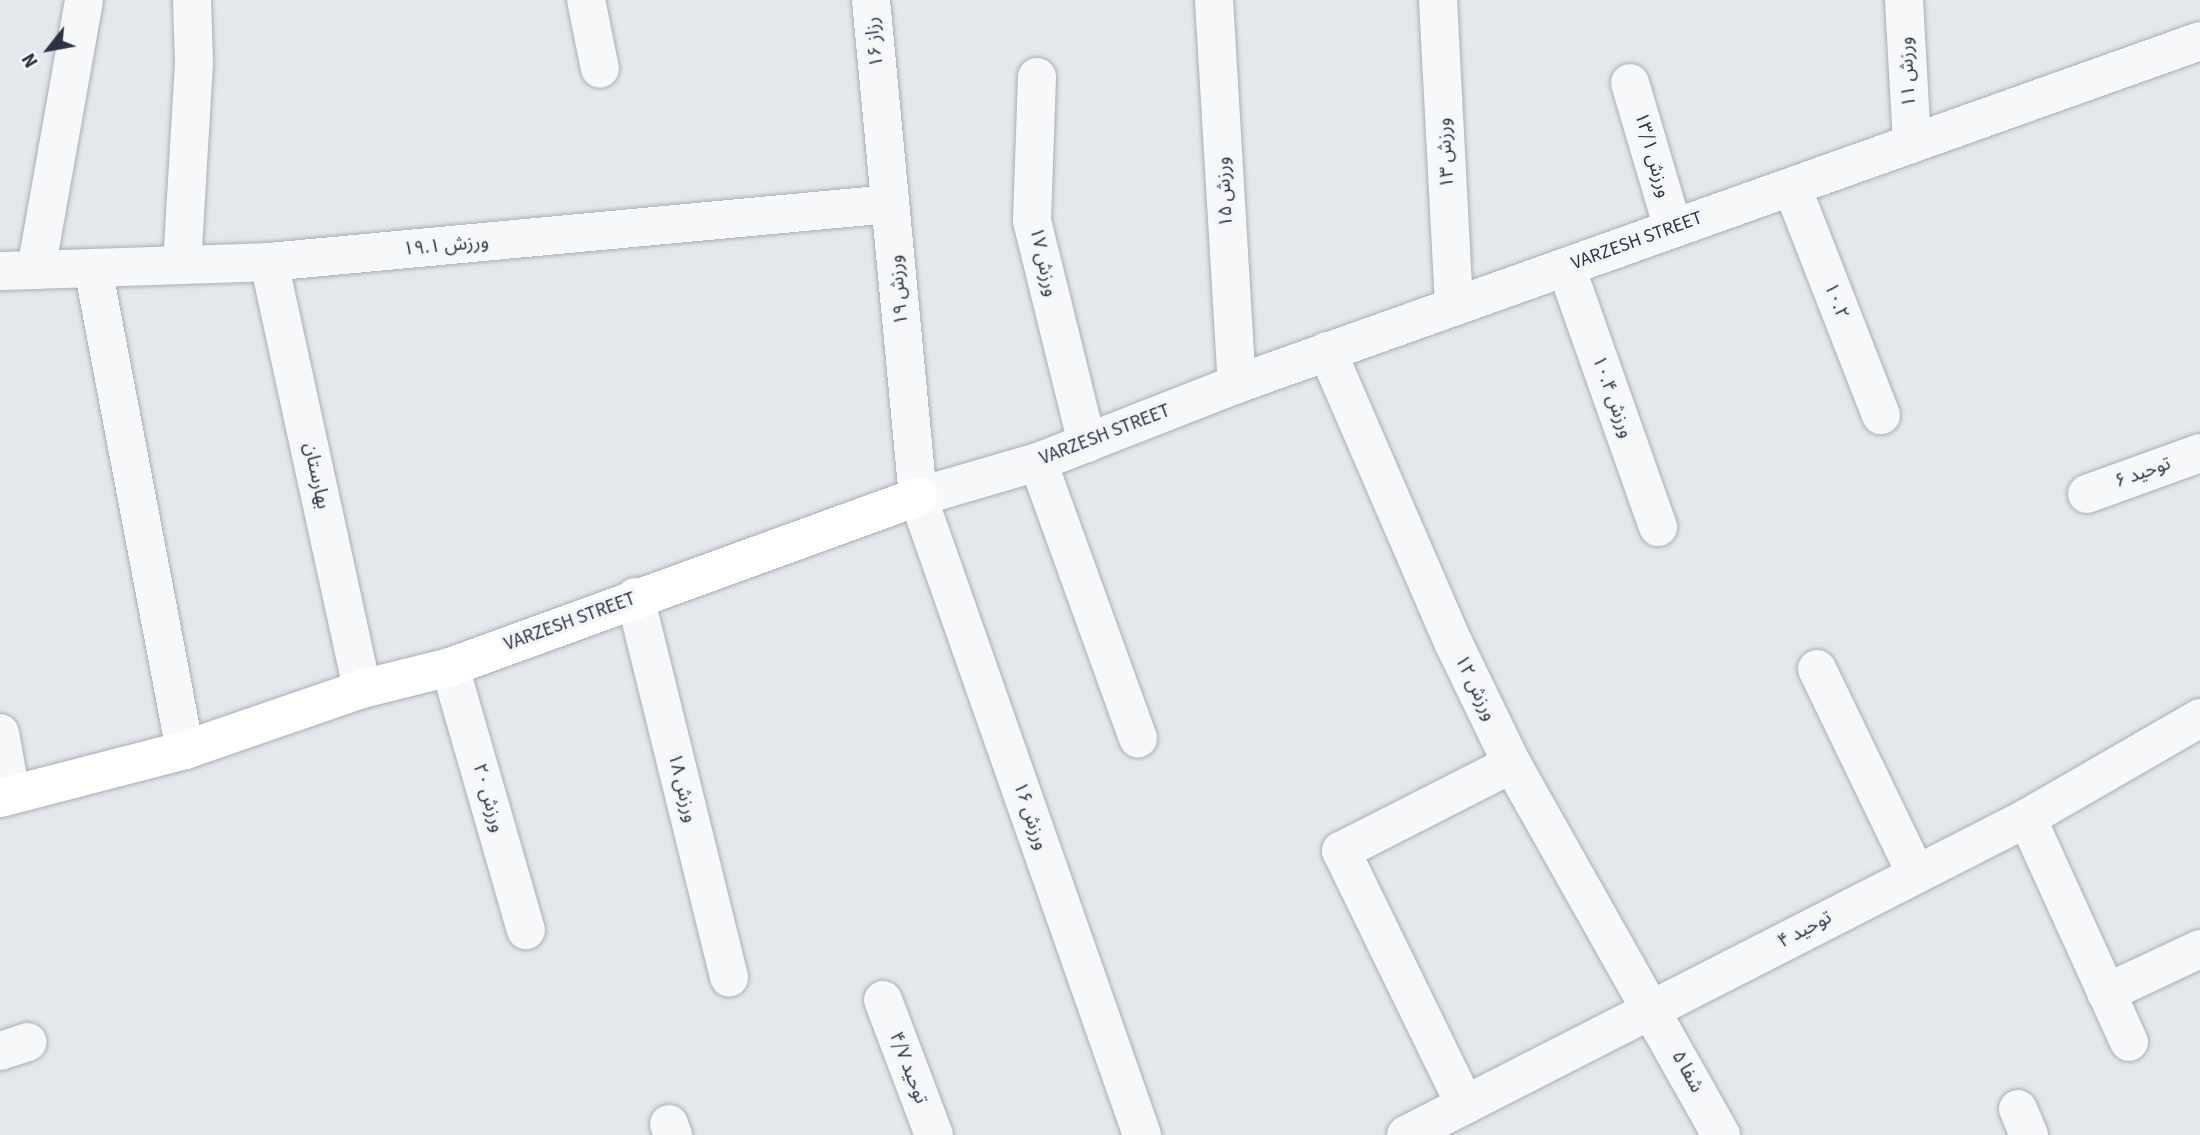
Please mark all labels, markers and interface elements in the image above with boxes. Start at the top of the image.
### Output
north arrow [14,14,84,84]
street label: رزاز ۱۶ [861,16,889,68]
street label: ورزش ۱۱ [1895,36,1921,108]
text: N [16,48,45,72]
street label: ورزش ۱۳/۱ [1629,110,1675,200]
street label: ورزش ۱۳ [1433,117,1459,189]
street label: ورزش ۱۵ [1212,156,1238,228]
street label: VARZESH STREET [1568,207,1706,275]
street label: ورزش ۱۷ [1024,225,1062,299]
street label: ورزش ۱۹.۱ [402,231,490,261]
street label: ورزش ۱۹ [885,254,913,326]
street label: ۱۰.۲ [1819,279,1853,323]
street label: ورزش ۱۰.۴ [1587,353,1637,441]
street label: VARZESH STREET [1036,400,1174,470]
street label: بهارستان [298,441,334,511]
street label: توحید ۶ [2112,452,2174,494]
street label: VARZESH STREET [501,588,639,656]
street label: ورزش ۱۲ [1449,651,1501,725]
street label: ورزش ۱۸ [662,751,702,825]
street label: ورزش ۲۰ [467,761,509,835]
street label: ورزش ۱۶ [1008,779,1052,853]
street label: توحید ۴ [1774,906,1836,954]
street label: توحید ۴/۷ [884,1029,932,1107]
street label: شفا ۵ [1666,1047,1708,1097]

